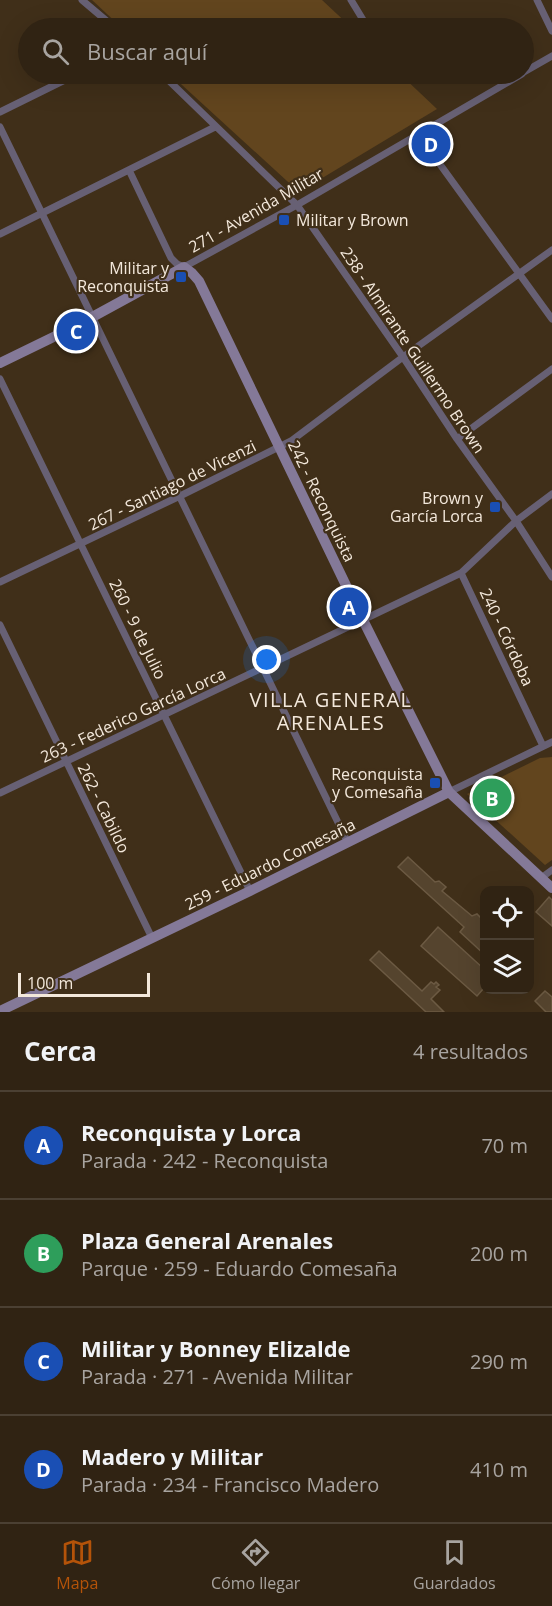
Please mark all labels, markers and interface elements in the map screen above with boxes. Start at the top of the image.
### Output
search box [18,18,534,84]
icon: search [39,35,72,68]
text: Buscar aquí [87,36,207,66]
pin: D [412,122,450,166]
street label: 271 - Avenida Militar [185,162,328,258]
place label: Militar y Brown [296,209,409,231]
marker: Militar y Brown [277,213,291,227]
street label: 238 - Almirante Guillermo Brown [336,243,490,457]
place label: Militar y Reconquista [77,257,170,297]
marker: Militar y Reconquista [174,270,188,284]
pin: C [56,308,96,354]
street label: 267 - Santiago de Vicenzi [84,435,260,535]
street label: 242 - Reconquista [283,437,361,565]
place label: Brown y García Lorca [390,487,484,527]
marker: Brown y García Lorca [488,500,502,514]
street label: 260 - 9 de Julio [104,575,172,683]
pin: A [330,584,368,630]
street label: 240 - Córdoba [475,585,539,689]
your location [252,645,281,674]
street label: 263 - Federico García Lorca [37,662,229,768]
district label: VILLA GENERAL ARENALES [250,686,413,736]
street label: 262 - Cabildo [73,760,135,856]
place label: Reconquista y Comesaña [331,763,423,803]
marker: Reconquista y Comesaña [428,776,442,790]
pin: B [472,776,512,820]
street label: 259 - Eduardo Comesaña [181,813,359,915]
map controls [480,886,534,994]
button: locate [480,886,534,940]
button: layers [480,940,534,994]
scale bar [18,970,150,998]
text: 100 m [27,972,73,994]
text: Cerca [24,1033,97,1069]
text: 4 resultados [413,1038,528,1065]
text: Reconquista y Lorca [81,1117,301,1147]
text: A [37,1132,50,1159]
text: 70 m [481,1132,528,1159]
text: Parada · 242 - Reconquista [81,1147,328,1174]
text: Plaza General Arenales [81,1225,333,1255]
text: B [37,1240,50,1267]
text: 200 m [470,1240,528,1267]
text: Parque · 259 - Eduardo Comesaña [81,1255,398,1282]
text: Militar y Bonney Elizalde [81,1333,351,1363]
text: C [37,1348,50,1375]
text: 290 m [470,1348,528,1375]
text: Parada · 271 - Avenida Militar [81,1363,353,1390]
text: Madero y Militar [81,1441,263,1471]
text: D [36,1456,51,1483]
text: 410 m [470,1456,528,1483]
text: Parada · 234 - Francisco Madero [81,1471,379,1498]
tab: Mapa [56,1536,98,1594]
tab: Cómo llegar [211,1536,300,1594]
tab: Guardados [413,1536,496,1594]

